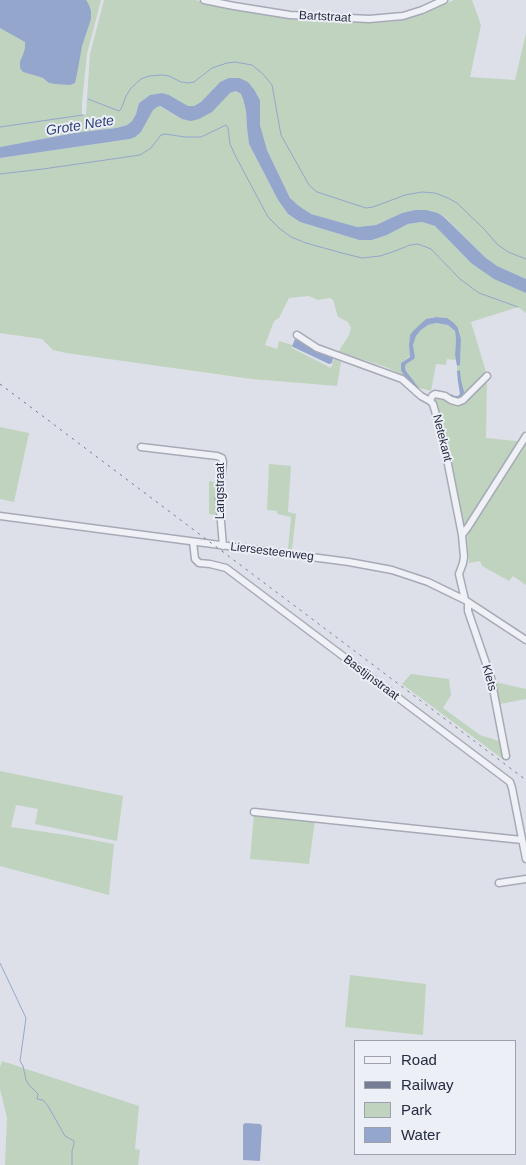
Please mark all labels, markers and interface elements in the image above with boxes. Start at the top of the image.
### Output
street label: Bartstraat [299,8,351,26]
water label: Grote Nete [45,112,115,140]
street label: Netekant [429,413,455,463]
street label: Langstraat [214,463,228,519]
street label: Liersesteenweg [229,540,315,564]
street label: Bastijnstraat [340,652,402,704]
street label: Klets [478,663,500,693]
legend [354,1040,516,1155]
text: Road [401,1051,437,1068]
text: Railway [401,1076,454,1093]
text: Park [401,1101,432,1118]
text: Water [401,1126,440,1143]

